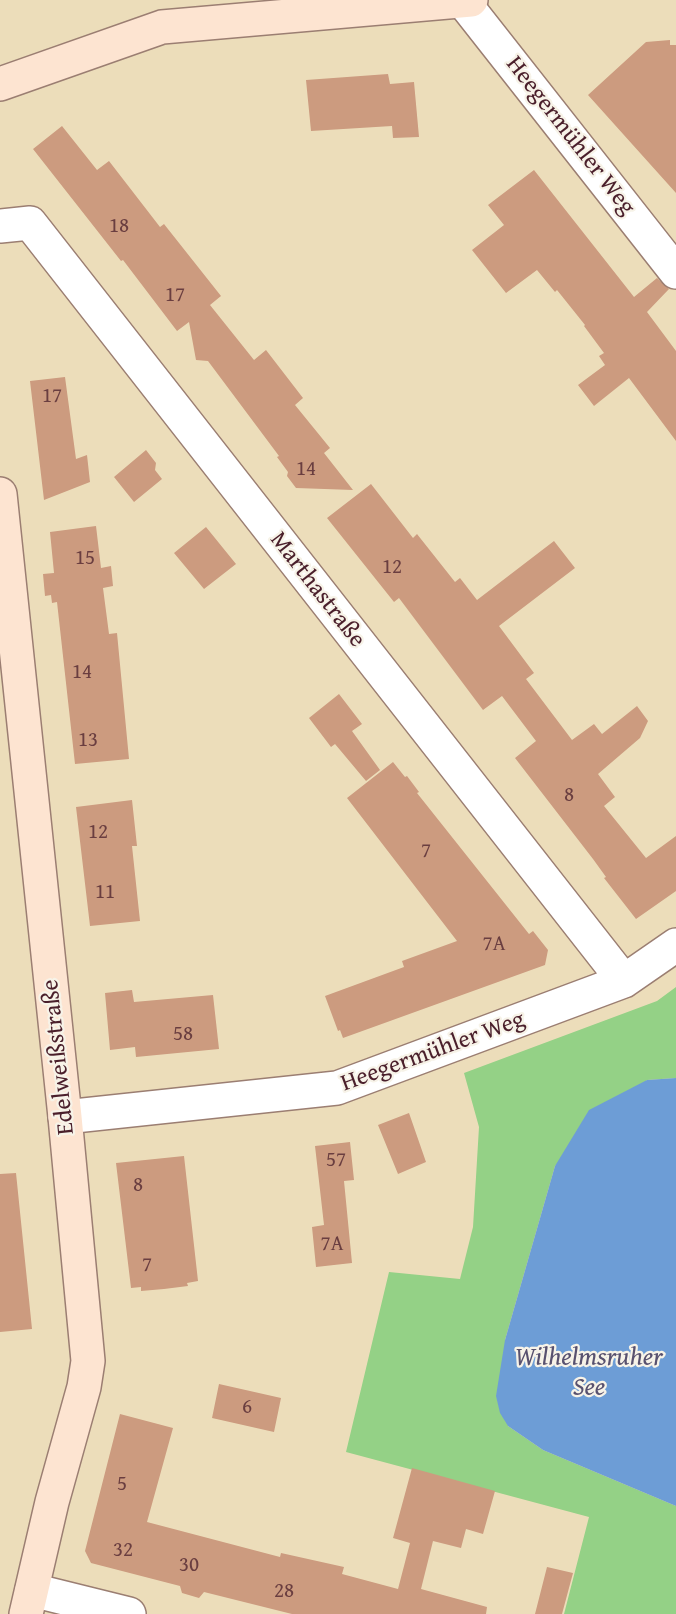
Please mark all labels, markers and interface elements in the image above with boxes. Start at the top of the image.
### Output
street label: Heegermühler Weg [499,51,641,221]
house number: 18 [109,214,129,240]
house number: 17 [165,283,185,309]
house number: 17 [42,384,62,410]
house number: 14 [296,457,316,483]
street label: Marthastraße [263,527,371,653]
house number: 15 [75,546,95,572]
house number: 12 [382,555,402,581]
house number: 14 [72,660,92,686]
house number: 13 [78,728,98,754]
house number: 8 [564,783,574,809]
house number: 12 [88,820,108,846]
house number: 7 [421,839,431,865]
house number: 11 [95,880,115,906]
house number: 7A [483,932,505,958]
street label: Edelweißstraße [37,978,81,1136]
street label: Heegermühler Weg [337,1005,529,1099]
house number: 58 [173,1022,193,1048]
house number: 57 [326,1148,346,1174]
house number: 8 [133,1173,143,1199]
house number: 7A [321,1232,343,1258]
house number: 7 [142,1253,152,1279]
water label: Wilhelmsruher See [515,1342,663,1404]
house number: 6 [242,1395,252,1421]
house number: 5 [117,1472,127,1498]
house number: 32 [113,1538,133,1564]
house number: 30 [179,1553,199,1579]
house number: 28 [274,1579,294,1605]

